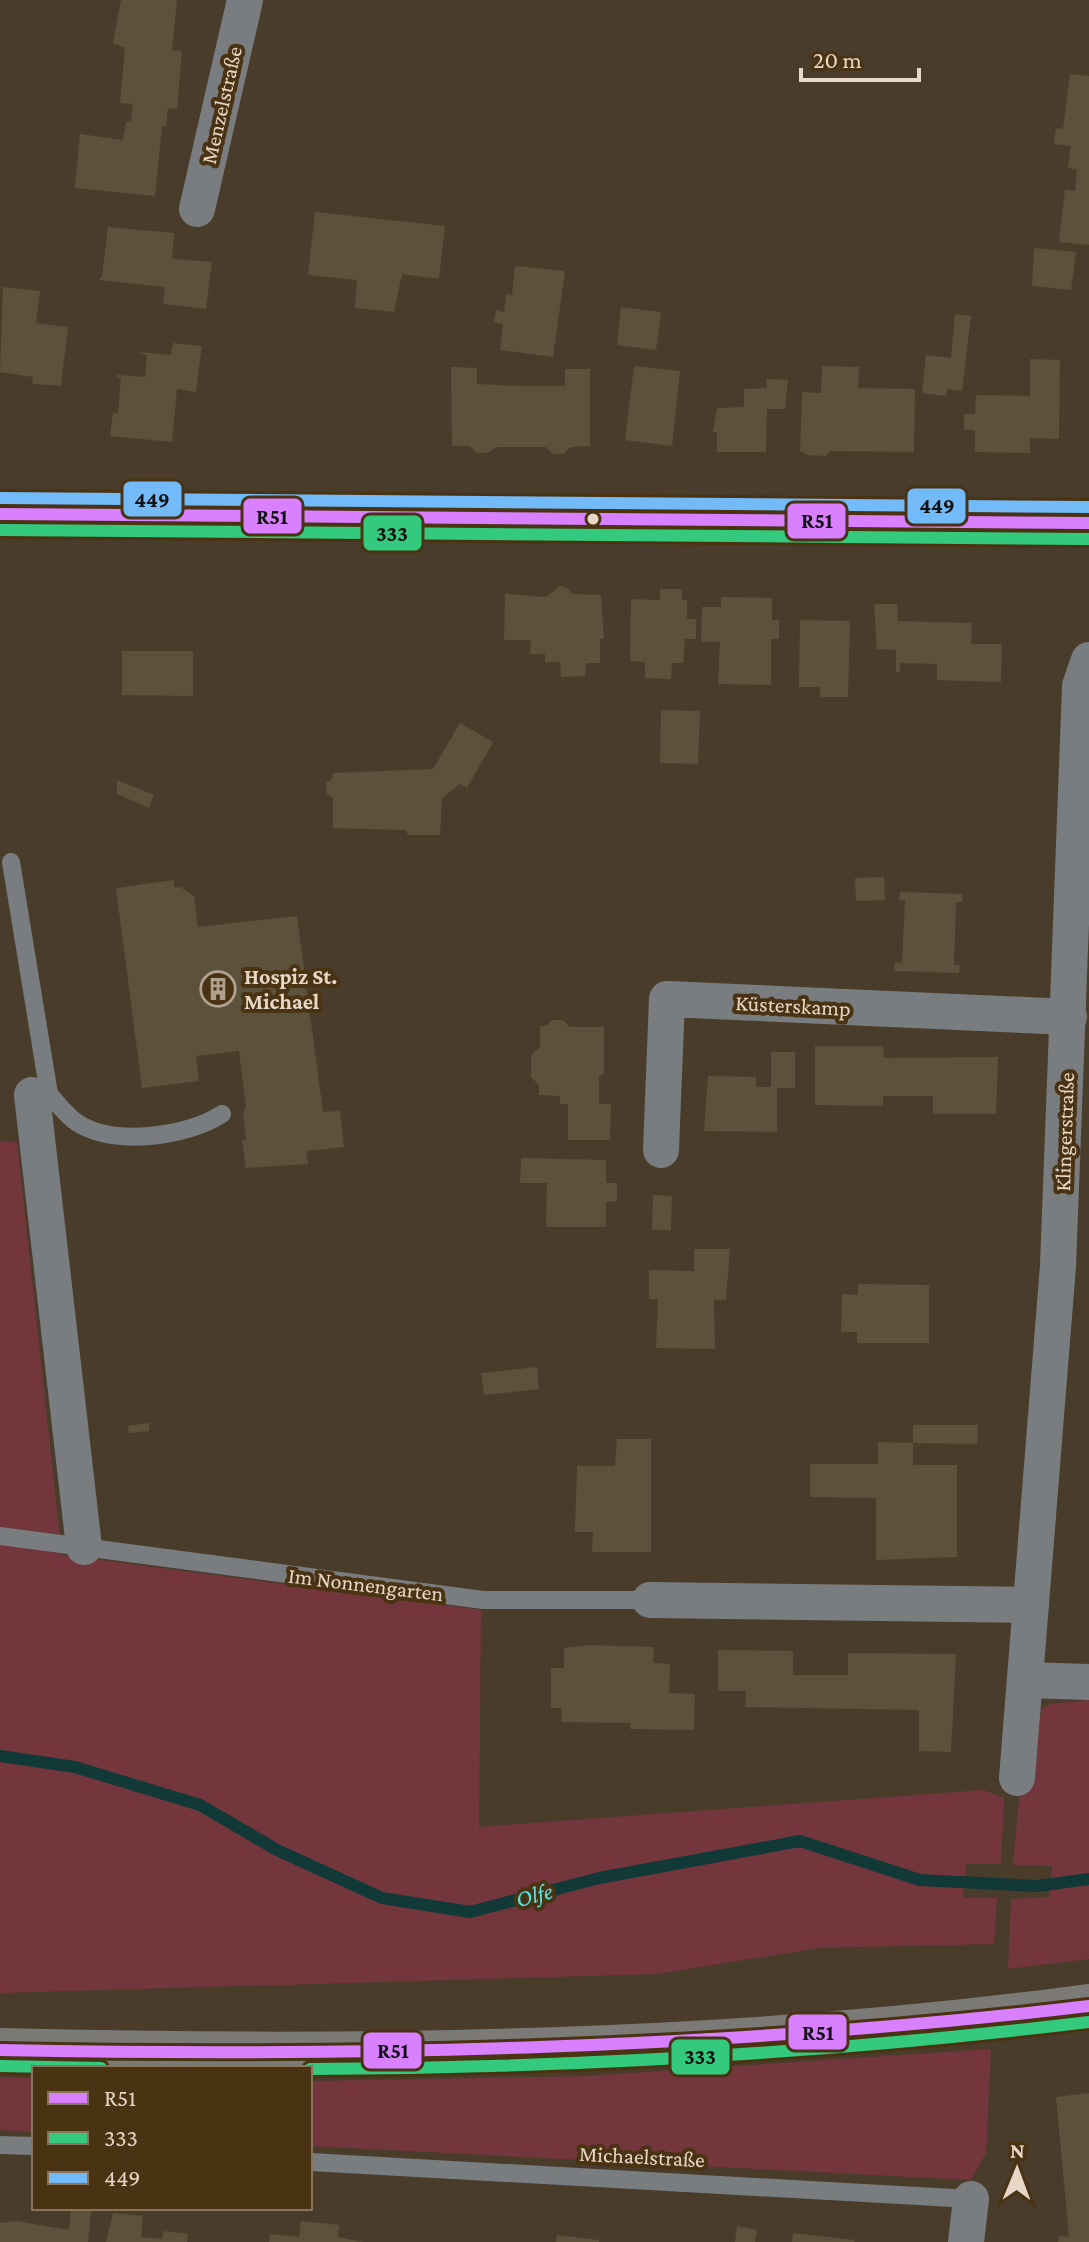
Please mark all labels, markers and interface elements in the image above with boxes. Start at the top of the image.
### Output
scale bar [801,32,919,82]
street label: Menzelstraße [196,44,247,166]
text: 20 m [813,46,862,73]
line badge: 449 [122,480,183,518]
text: 449 [134,487,170,512]
line badge: 449 [906,487,967,525]
text: 449 [919,493,955,518]
line badge: R51 [242,497,303,535]
line badge: R51 [786,502,847,540]
text: R51 [256,504,288,529]
text: R51 [801,508,833,533]
unlabelled marker [585,511,601,527]
line badge: 333 [362,514,423,552]
text: 333 [376,521,408,546]
place label: Hospiz St. Michael [244,964,337,1014]
building icon: Hospiz St. Michael [199,970,237,1008]
street label: Küsterskamp [735,990,851,1021]
street label: Klingerstraße [1050,1072,1079,1192]
street label: Im Nonnengarten [287,1563,445,1606]
water label: Olfe [513,1877,555,1912]
line badge: R51 [787,2013,848,2051]
text: R51 [802,2020,834,2045]
line badge: R51 [362,2031,423,2070]
text: R51 [377,2038,409,2063]
line badge: 333 [670,2038,731,2076]
text: 333 [684,2044,716,2069]
legend [32,2066,312,2210]
text: R51 [104,2084,136,2111]
text: 333 [104,2124,138,2151]
north arrow [977,2130,1057,2210]
text: N [1010,2138,1025,2163]
street label: Michaelstraße [578,2141,705,2172]
text: 449 [104,2164,140,2191]

